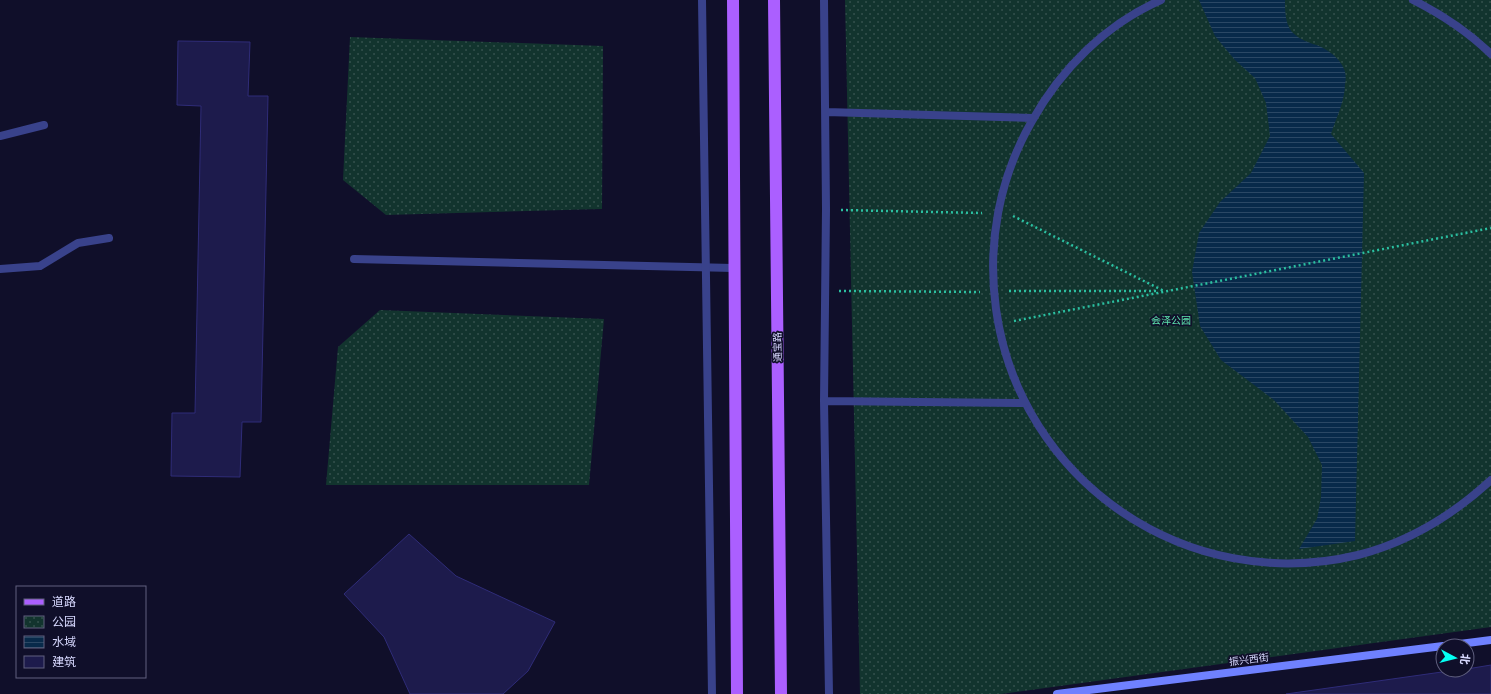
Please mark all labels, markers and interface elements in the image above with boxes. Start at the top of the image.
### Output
park label: 会泽公园 [1151,314,1191,328]
street label: 通宝路 [771,332,785,362]
legend [16,586,146,678]
text: 道路 [52,594,76,610]
text: 公园 [52,614,76,630]
text: 水域 [52,634,76,650]
north arrow [1435,638,1475,678]
street label: 振兴西街 [1228,651,1270,669]
text: 北 [1456,653,1473,666]
text: 建筑 [52,654,76,670]

